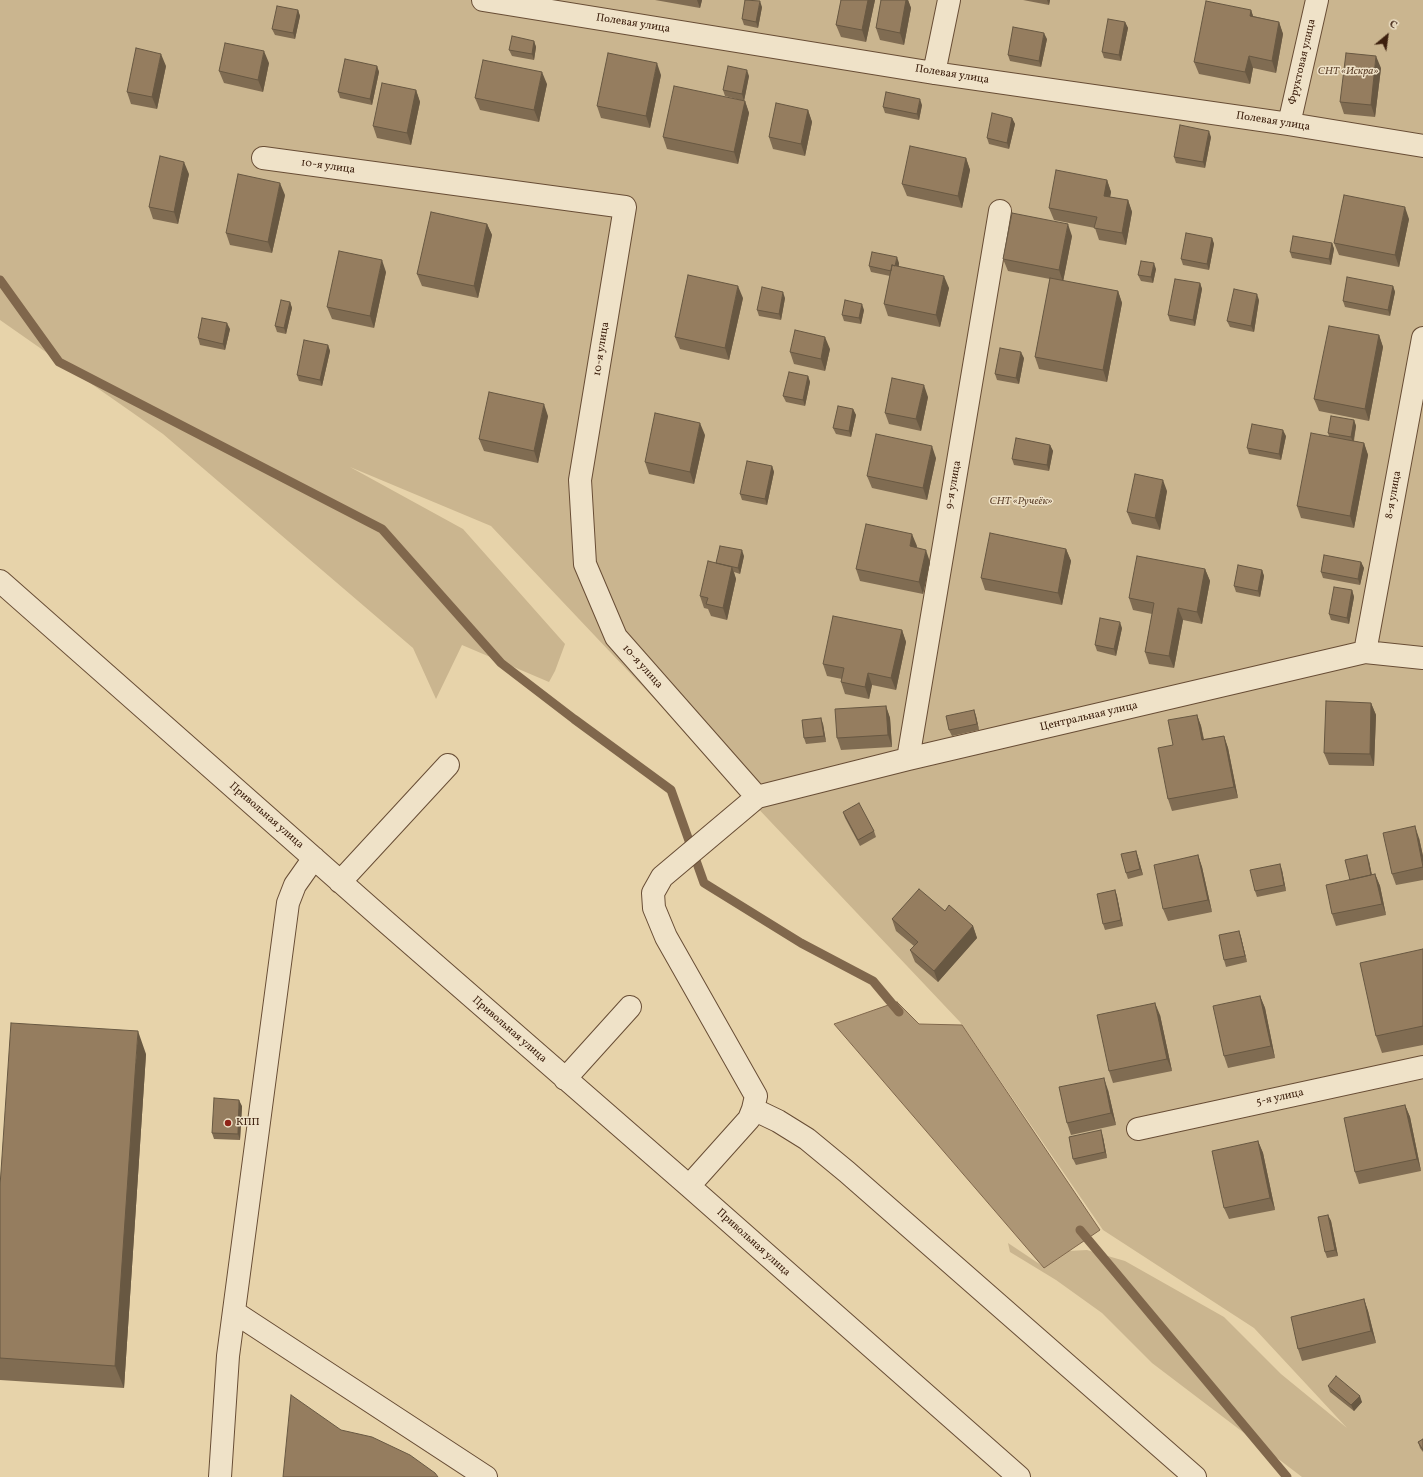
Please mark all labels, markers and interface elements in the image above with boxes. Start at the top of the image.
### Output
street label: Полевая улица [595,12,671,36]
north arrow [1367,16,1407,56]
text: С [1386,17,1400,33]
street label: Фруктовая улица [1287,18,1319,106]
street label: Полевая улица [914,63,990,87]
park label: СНТ «Искра» [1318,65,1378,79]
street label: Полевая улица [1235,110,1311,134]
street label: 10-я улица [300,157,356,177]
street label: 10-я улица [591,321,613,377]
street label: 9-я улица [943,460,965,510]
street label: 8-я улица [1383,470,1405,520]
park label: СНТ «Ручеёк» [990,495,1052,509]
street label: 10-я улица [619,642,665,692]
street label: Центральная улица [1039,699,1139,735]
street label: Привольная улица [226,780,306,852]
street label: Привольная улица [469,994,549,1066]
street label: 5-я улица [1255,1087,1305,1109]
place label: КПП [236,1116,260,1130]
marker: КПП [223,1118,233,1128]
street label: Привольная улица [713,1206,793,1280]

